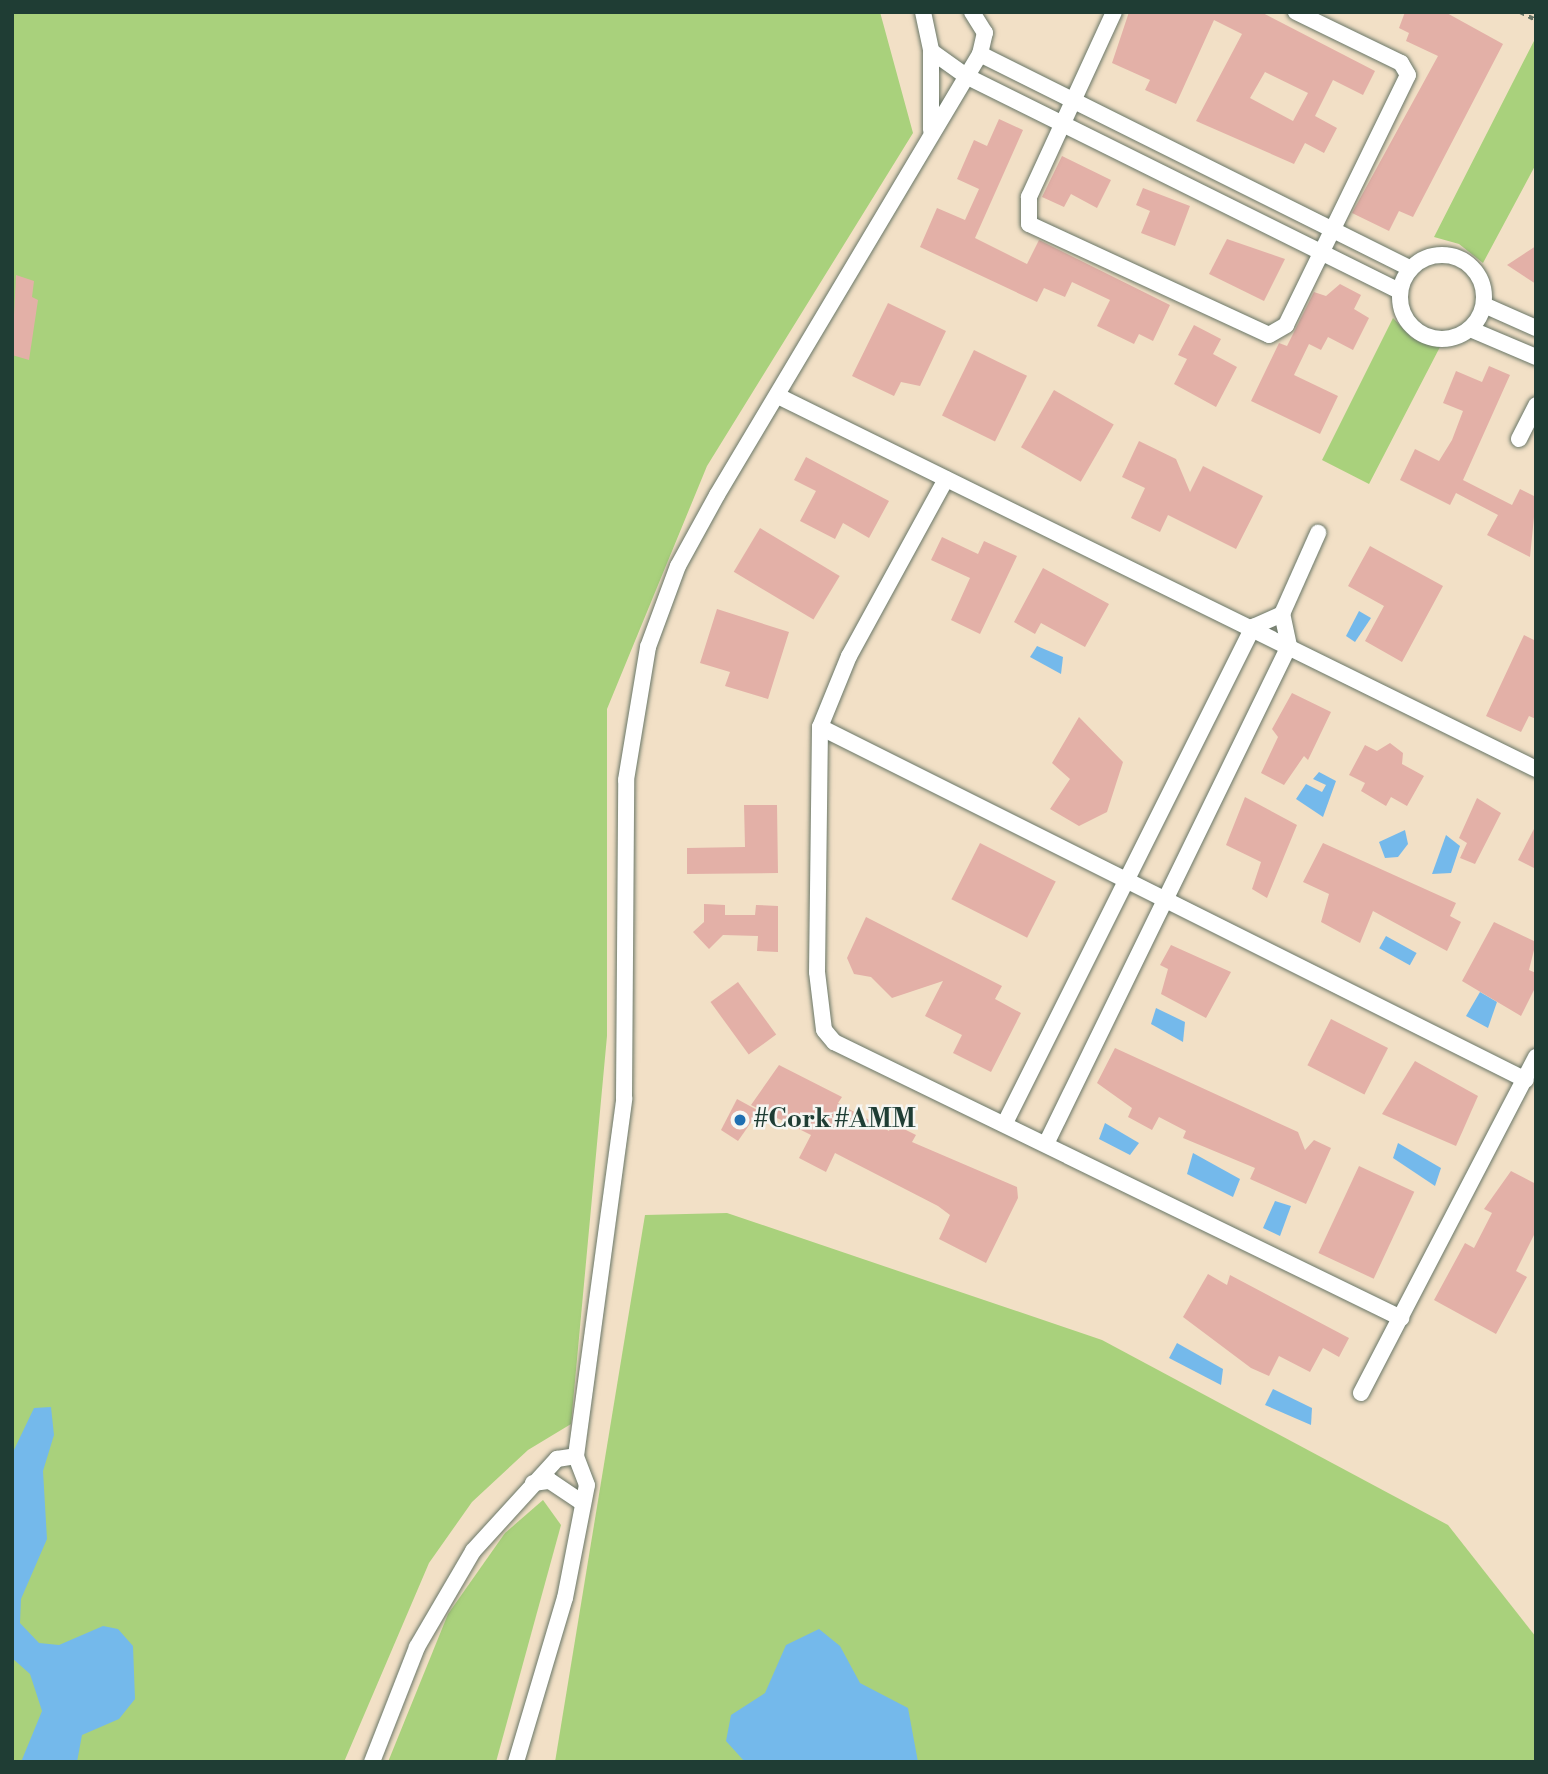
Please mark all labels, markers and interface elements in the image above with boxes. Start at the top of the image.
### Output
place label: #Cork #AMM [754,1104,916,1136]
marker: #Cork #AMM [732,1112,748,1128]

